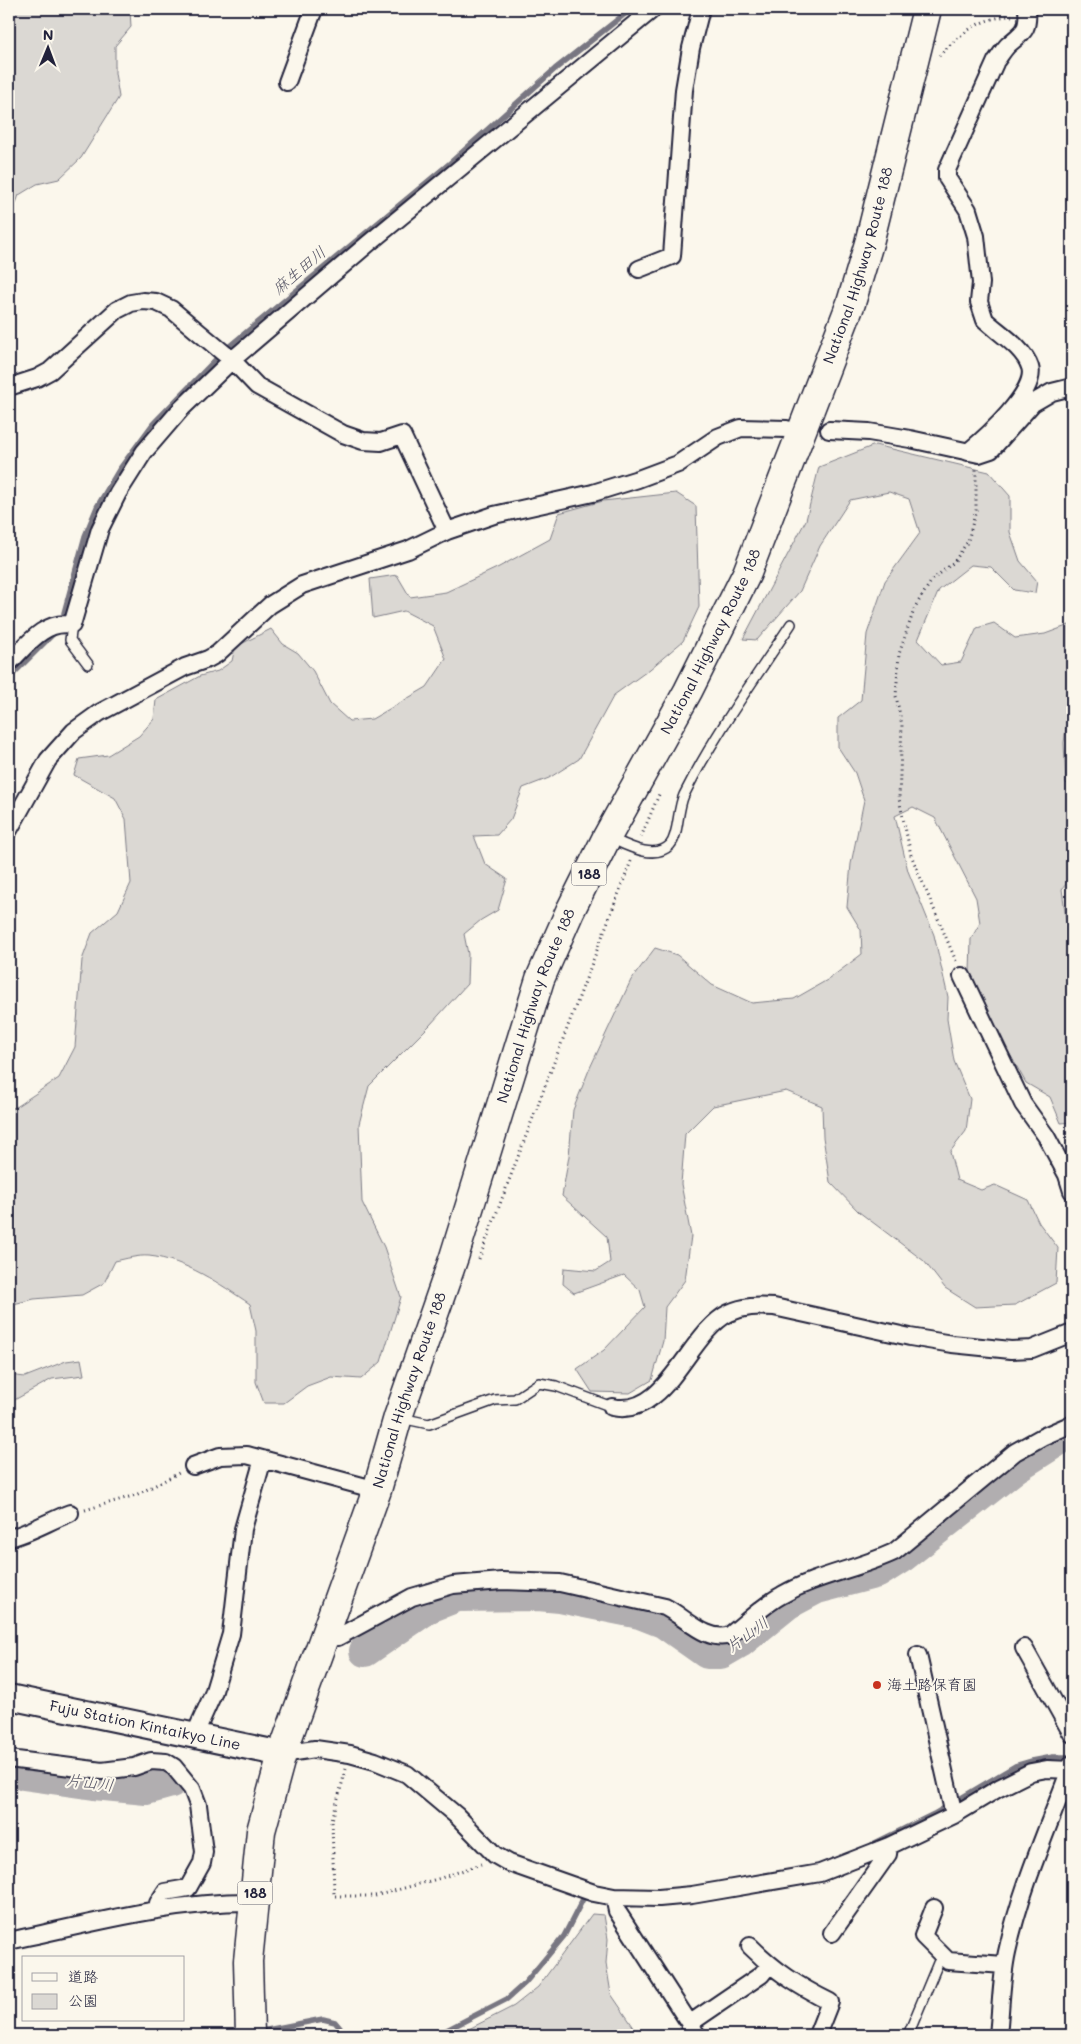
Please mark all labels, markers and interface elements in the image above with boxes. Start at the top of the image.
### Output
north arrow [22,22,72,72]
text: N [43,25,54,44]
street label: National Highway Route 188 [818,164,897,366]
water label: 麻生田川 [267,241,330,298]
street label: National Highway Route 188 [655,546,764,738]
road number: 188 [572,862,606,886]
street label: National Highway Route 188 [491,905,579,1105]
street label: National Highway Route 188 [367,1289,450,1490]
water label: 片山川 [721,1611,772,1656]
place label: 海土路保育園 [887,1674,977,1694]
marker: 海土路保育園 [871,1679,883,1691]
street label: Fuju Station Kintaikyo Line [48,1695,243,1754]
water label: 片山川 [65,1768,115,1795]
road number: 188 [238,1882,272,1905]
legend [22,1956,185,2022]
text: 道路 [68,1966,98,1986]
text: 公園 [68,1990,98,2010]

